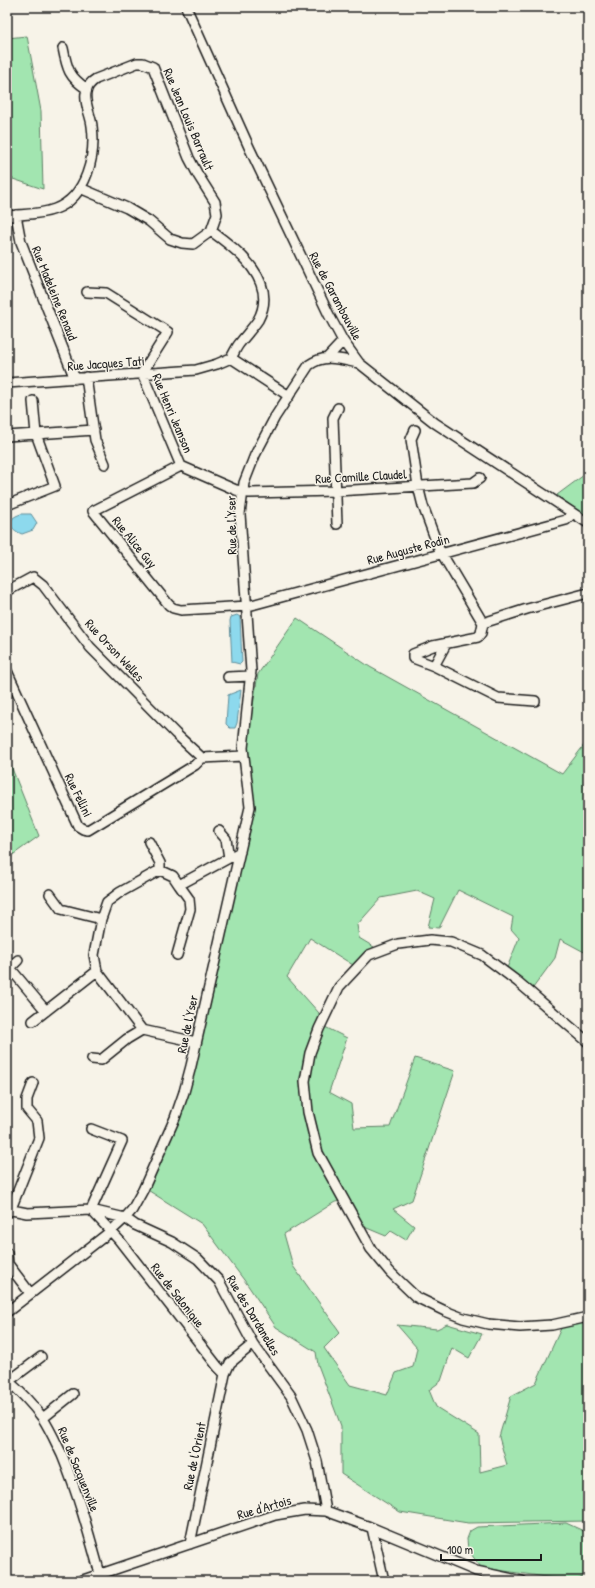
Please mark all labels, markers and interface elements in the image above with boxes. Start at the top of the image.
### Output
street label: Rue Jean Louis Barrault [159,65,219,173]
street label: Rue Madeleine Renaud [28,243,82,343]
street label: Rue de Garambouville [305,249,367,343]
street label: Rue Jacques Tati [67,351,145,375]
street label: Rue Henri Jeanson [148,371,198,455]
street label: Rue Camille Claudel [315,465,408,487]
street label: Rue de l'Yser [221,495,241,555]
street label: Rue Alice Guy [108,512,162,572]
street label: Rue Auguste Rodin [365,529,451,569]
street label: Rue Orson Welles [81,615,149,685]
street label: Rue Fellini [61,770,97,820]
street label: Rue de l'Yser [172,993,202,1055]
street label: Rue de Salonique [147,1259,209,1331]
street label: Rue des Dardanelles [223,1271,285,1359]
street label: Rue de l'Orient [178,1420,210,1492]
street label: Rue de Sacquenville [54,1424,104,1514]
street label: Rue d'Artois [235,1491,293,1523]
scale bar [441,1536,541,1562]
text: 100 m [447,1541,473,1558]

